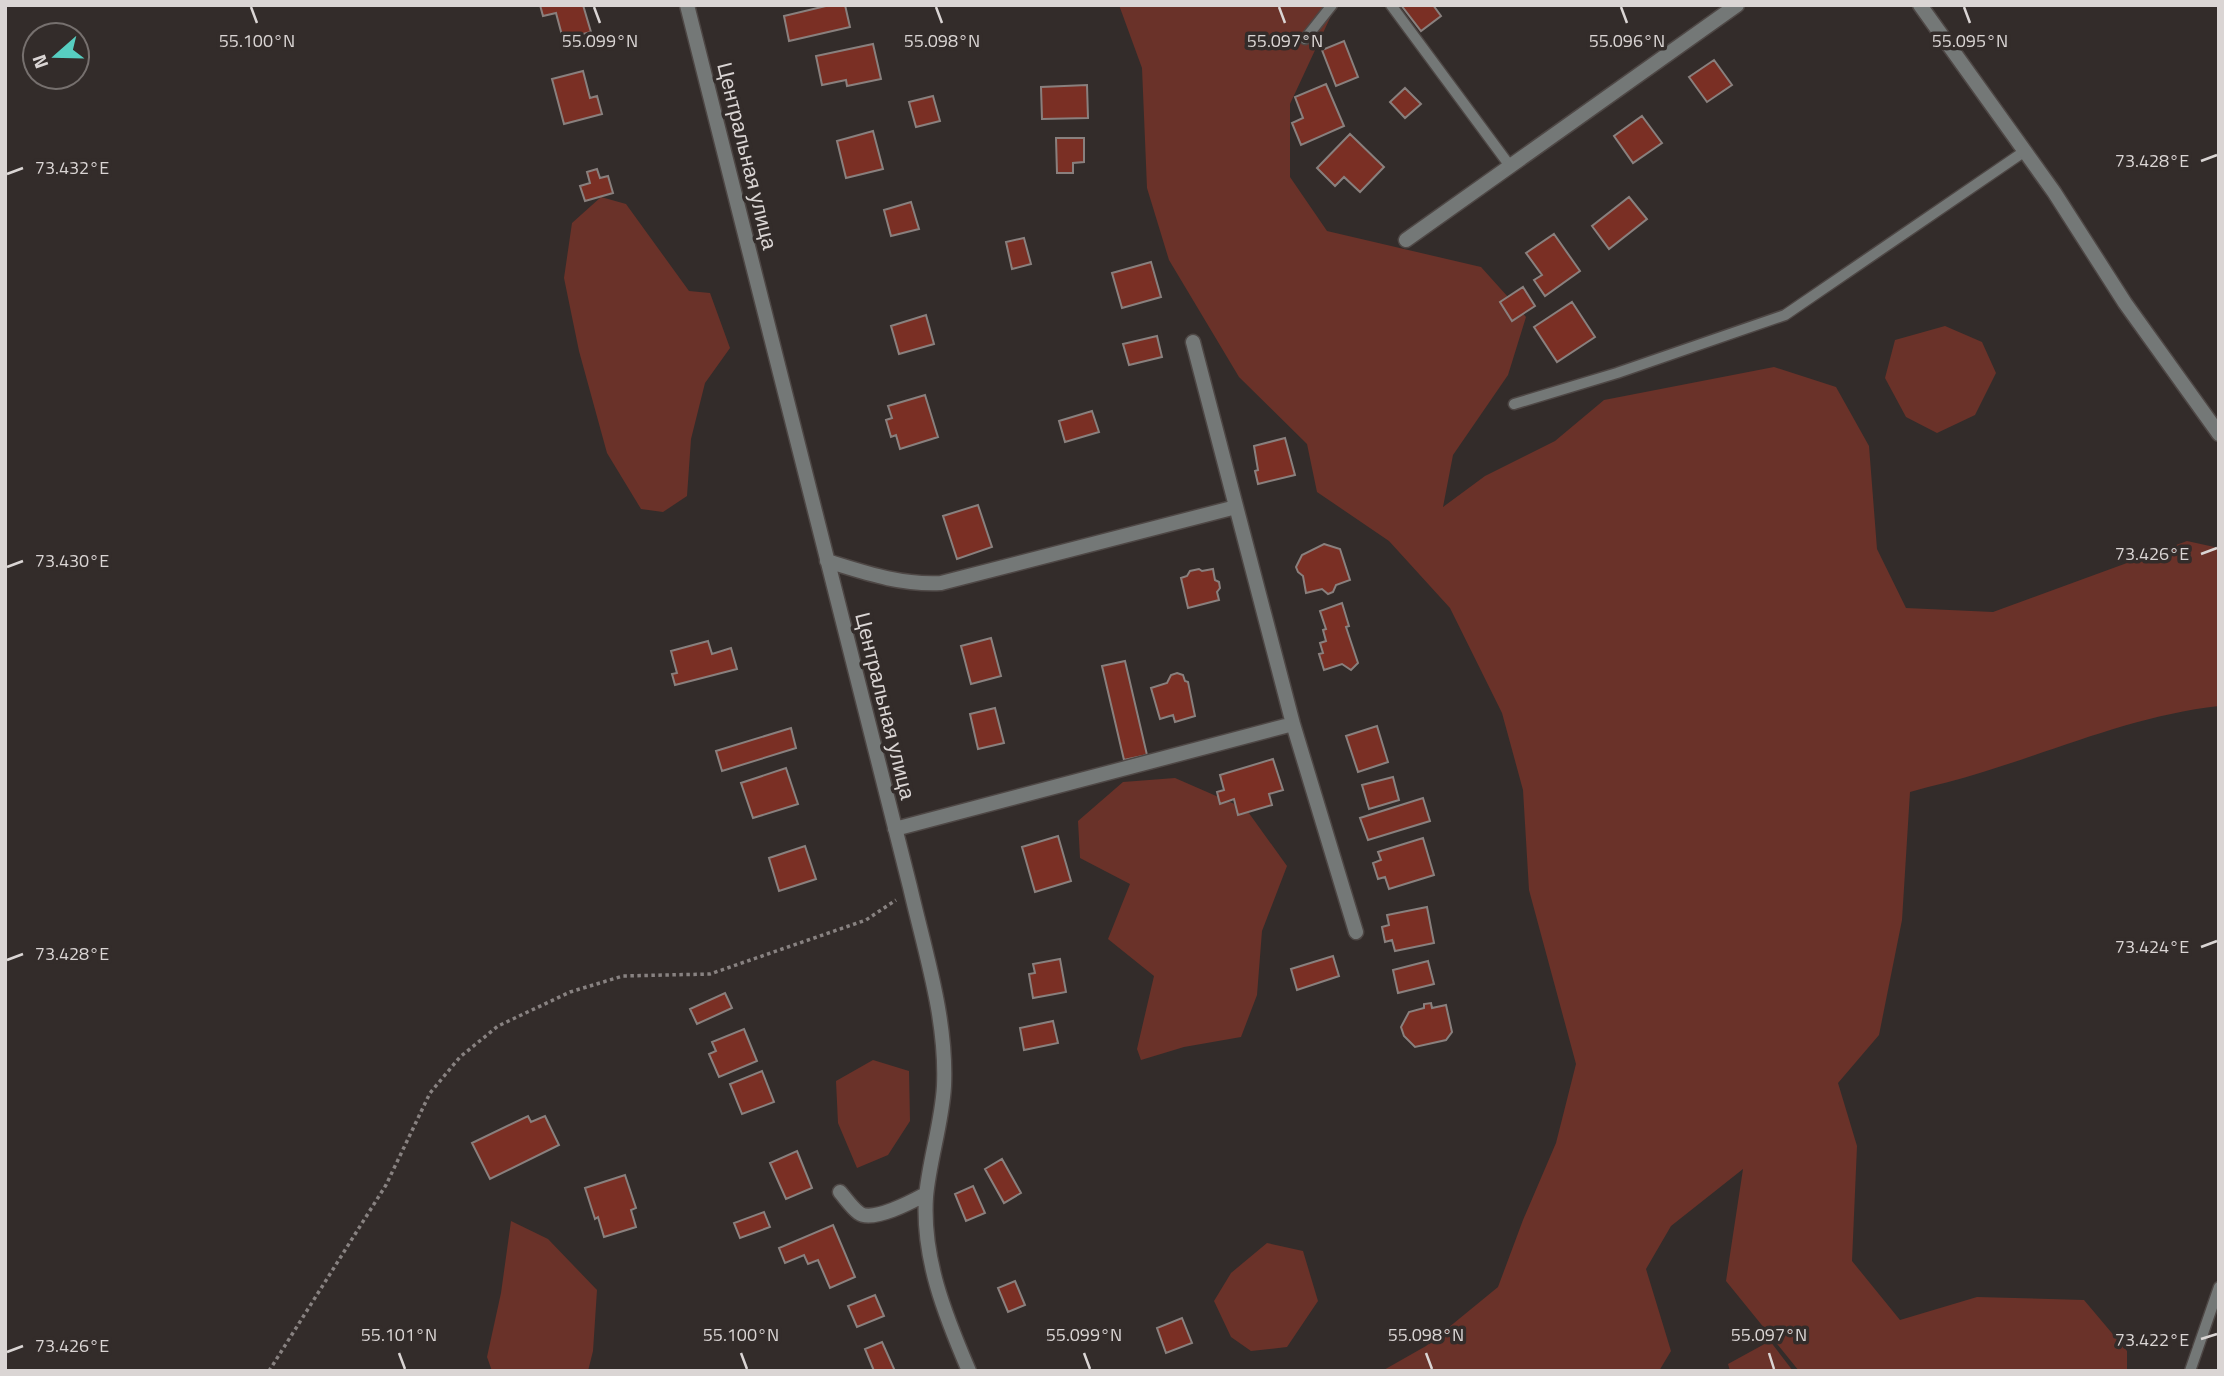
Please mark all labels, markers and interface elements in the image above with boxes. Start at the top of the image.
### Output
north arrow [21,21,91,91]
text: 55.100°N [219,27,295,54]
text: 55.099°N [562,27,638,54]
text: 55.098°N [904,27,980,54]
text: 55.097°N [1247,27,1323,54]
text: 55.096°N [1589,27,1665,54]
text: 55.095°N [1932,27,2008,54]
text: N [24,51,55,73]
street label: Центральная улица [709,59,787,253]
text: 73.428°E [2115,147,2189,174]
text: 73.432°E [35,154,109,181]
text: 73.426°E [2115,540,2189,567]
text: 73.430°E [35,547,109,574]
street label: Центральная улица [847,609,925,803]
text: 73.424°E [2115,933,2189,960]
text: 73.428°E [35,940,109,967]
text: 55.101°N [361,1321,437,1348]
text: 55.100°N [703,1321,779,1348]
text: 55.099°N [1046,1321,1122,1348]
text: 55.098°N [1388,1321,1464,1348]
text: 55.097°N [1731,1321,1807,1348]
text: 73.422°E [2115,1326,2189,1353]
text: 73.426°E [35,1332,109,1359]

